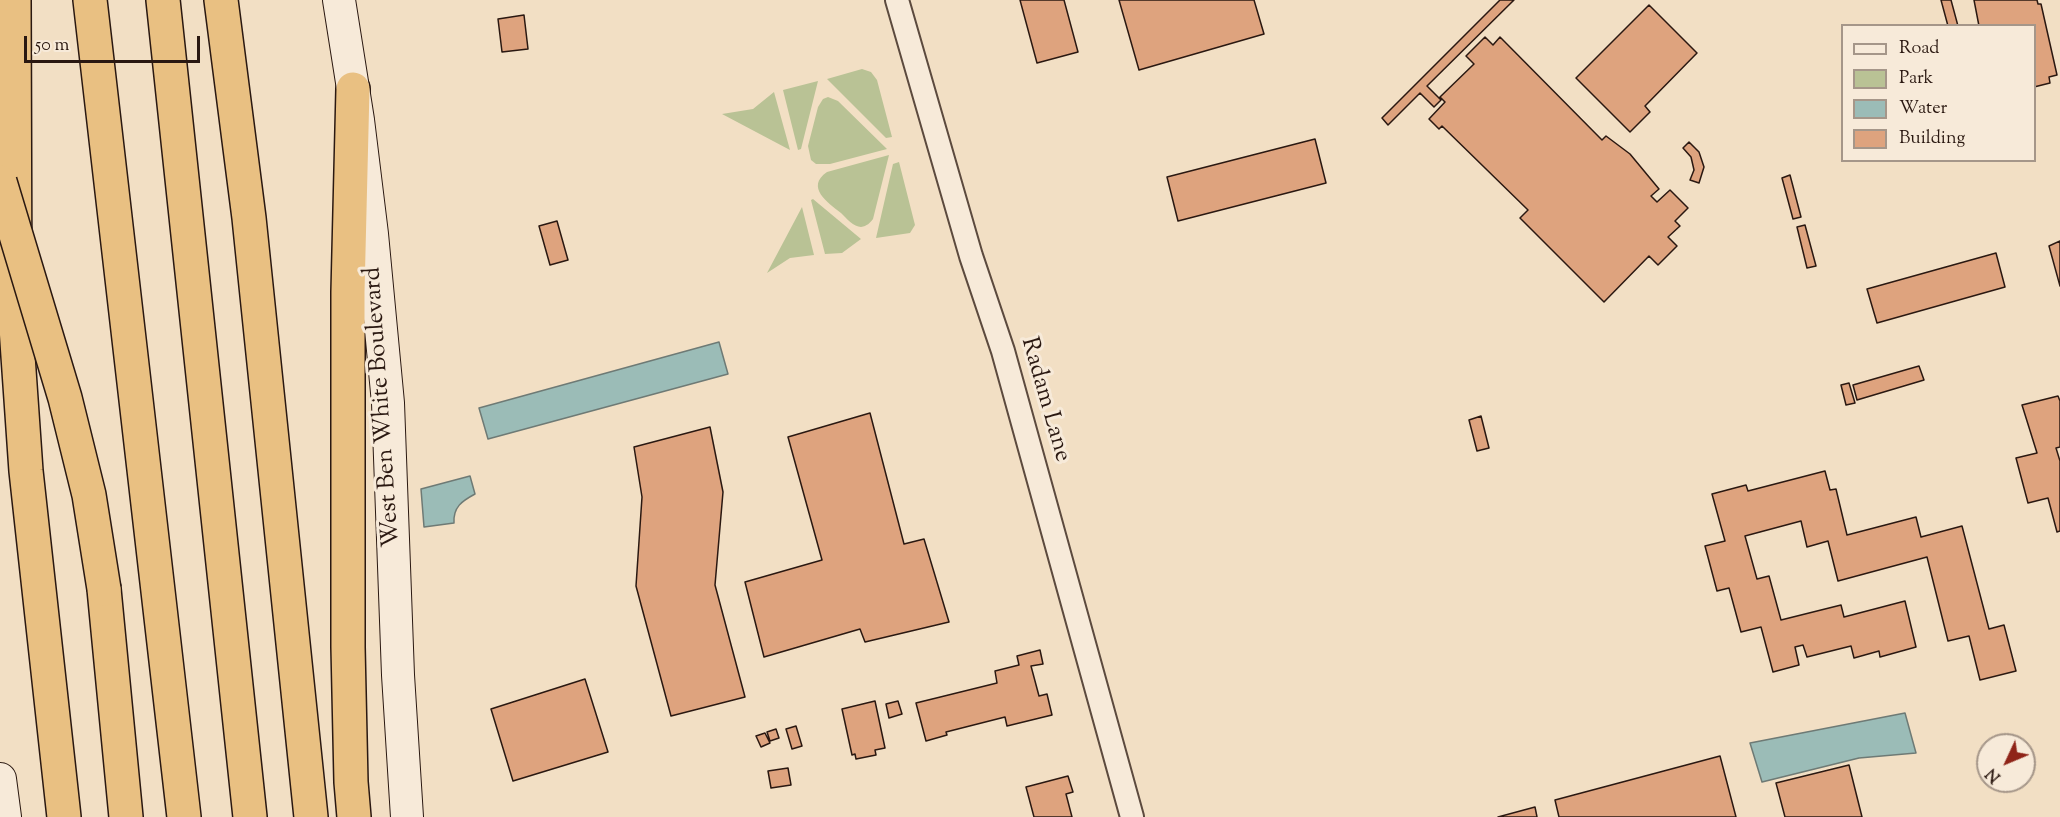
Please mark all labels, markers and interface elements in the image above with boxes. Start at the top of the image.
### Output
scale bar [27,24,202,62]
legend [1841,24,2036,162]
text: 50 m [35,33,69,59]
text: Road [1899,36,1939,62]
text: Park [1899,66,1933,92]
text: Water [1899,96,1947,122]
text: Building [1899,126,1965,152]
street label: West Ben White Boulevard [360,266,408,548]
street label: Radam Lane [1012,334,1076,466]
north arrow [1976,733,2036,793]
text: N [1981,762,2007,787]

